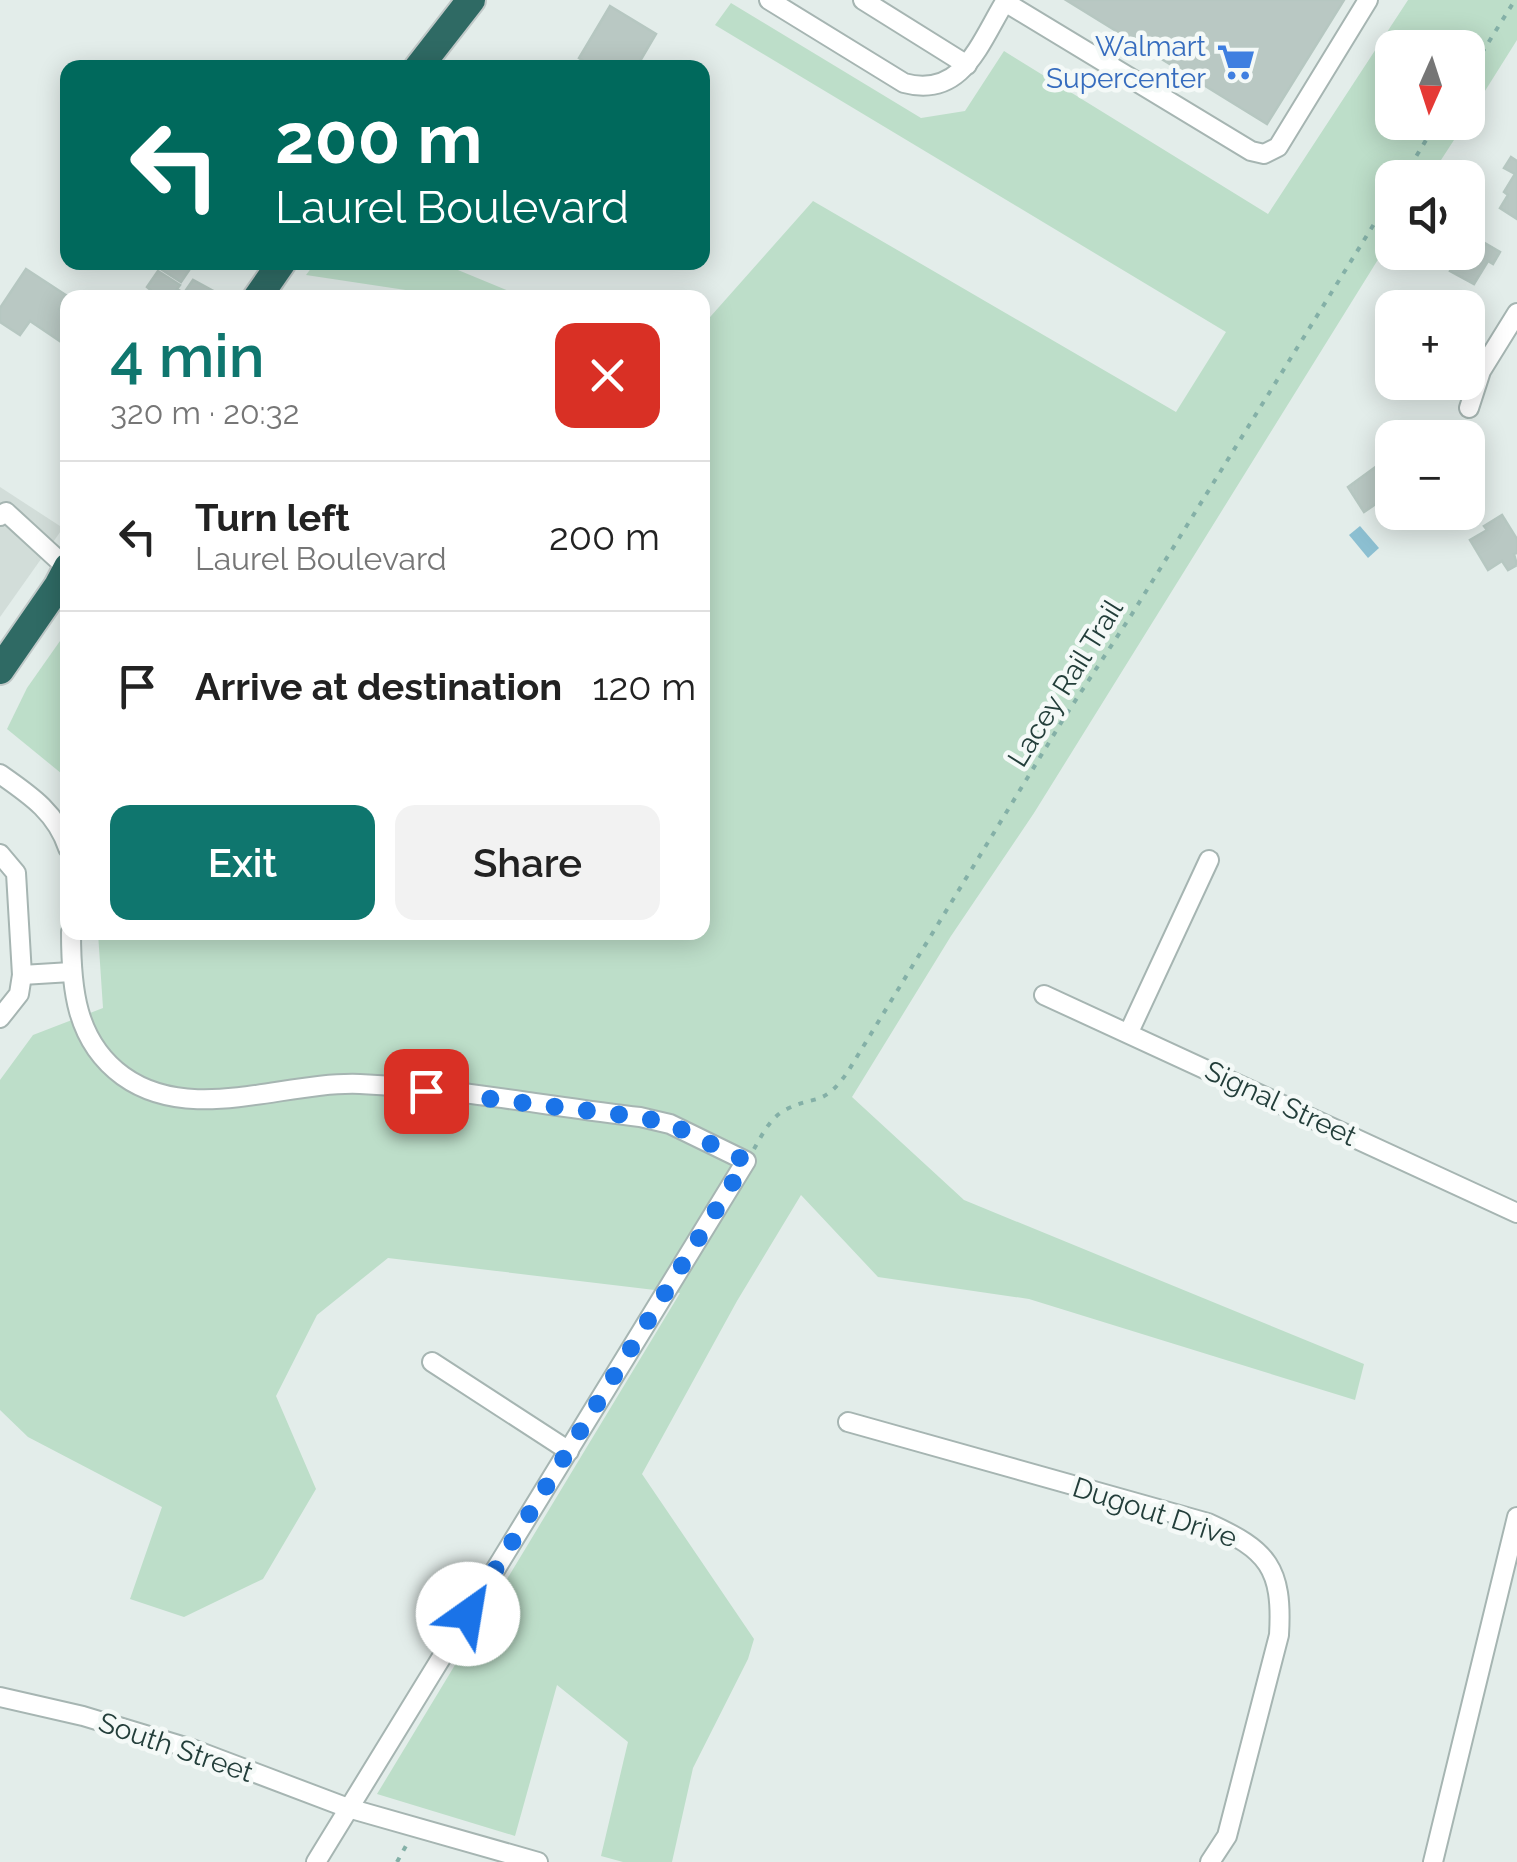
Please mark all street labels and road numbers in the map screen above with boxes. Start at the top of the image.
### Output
street label: Lacey Rail Trail [1001,594,1130,773]
street label: Signal Street [1200,1054,1362,1153]
street label: Dugout Drive [1069,1470,1241,1555]
street label: South Street [94,1706,258,1789]

